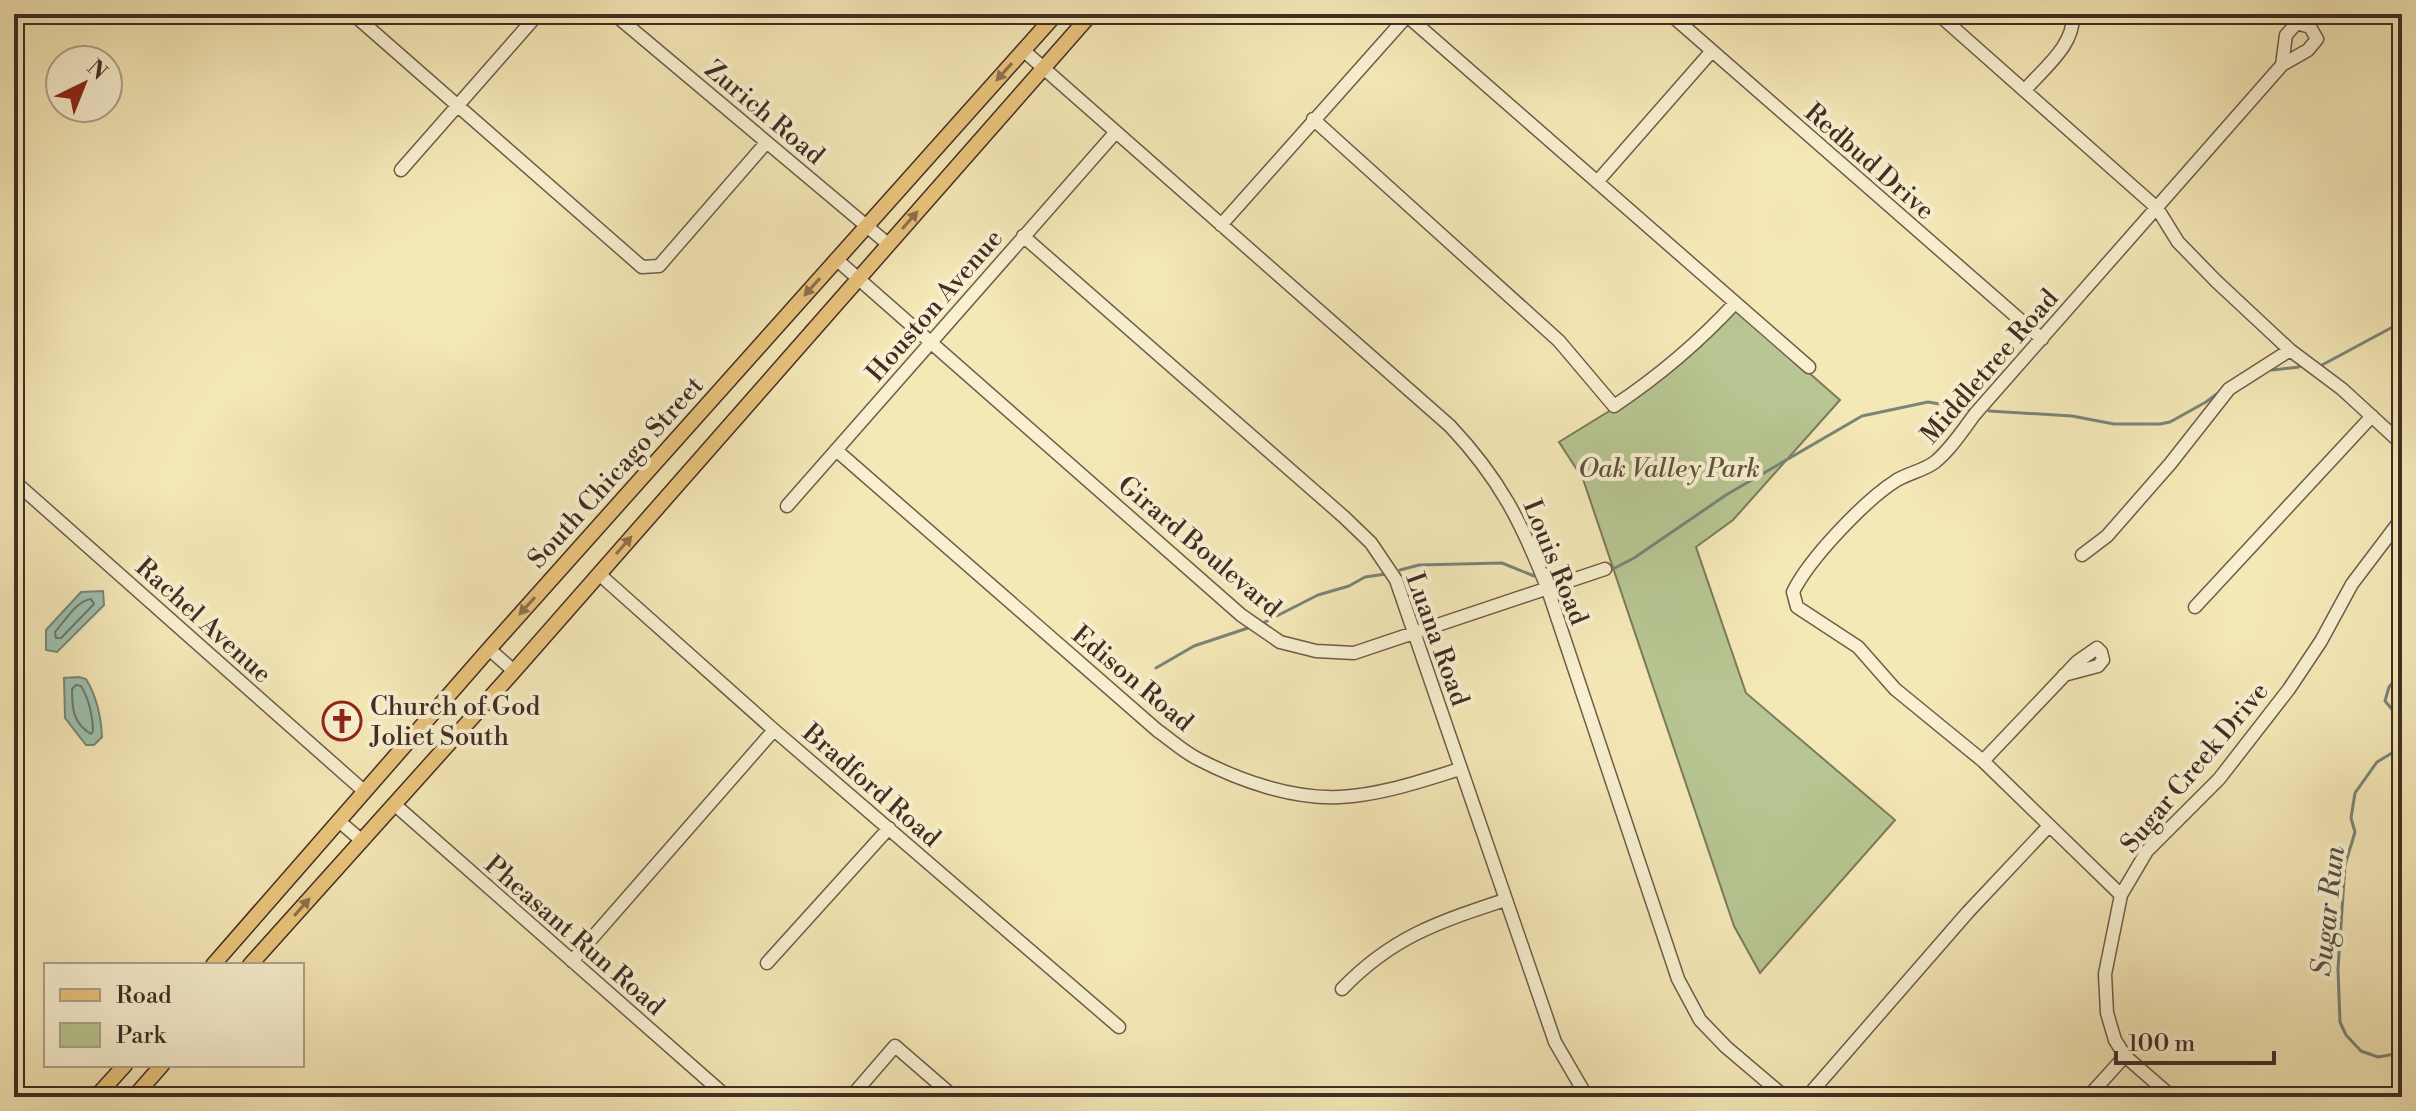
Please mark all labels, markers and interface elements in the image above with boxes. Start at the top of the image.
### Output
north arrow [44,44,124,124]
street label: Zurich Road [698,54,831,172]
text: N [81,55,113,87]
one-way arrow [995,63,1013,82]
street label: Redbud Drive [1798,97,1941,227]
one-way arrow [900,210,918,229]
street label: Houston Avenue [860,223,1010,389]
one-way arrow [803,277,821,296]
street label: Middletree Road [1914,283,2066,450]
street label: South Chicago Street [521,370,710,575]
park label: Oak Valley Park [1578,453,1760,485]
street label: Girard Boulevard [1111,469,1288,625]
street label: Louis Road [1515,495,1595,630]
one-way arrow [615,536,632,556]
street label: Rachel Avenue [129,551,278,690]
street label: Luana Road [1398,568,1476,711]
one-way arrow [519,596,536,616]
street label: Edison Road [1065,619,1200,739]
street label: Sugar Creek Drive [2114,676,2276,860]
place label: Church of God Joliet South [369,691,541,753]
church icon: Church of God Joliet South [321,700,363,742]
street label: Bradford Road [795,717,947,854]
water label: Sugar Run [2304,844,2353,978]
street label: Pheasant Run Road [478,849,671,1023]
one-way arrow [293,897,310,917]
legend [44,963,304,1067]
text: Road [116,981,172,1011]
scale bar [2116,1015,2274,1065]
text: Park [116,1021,167,1051]
text: 100 m [2128,1029,2195,1059]

